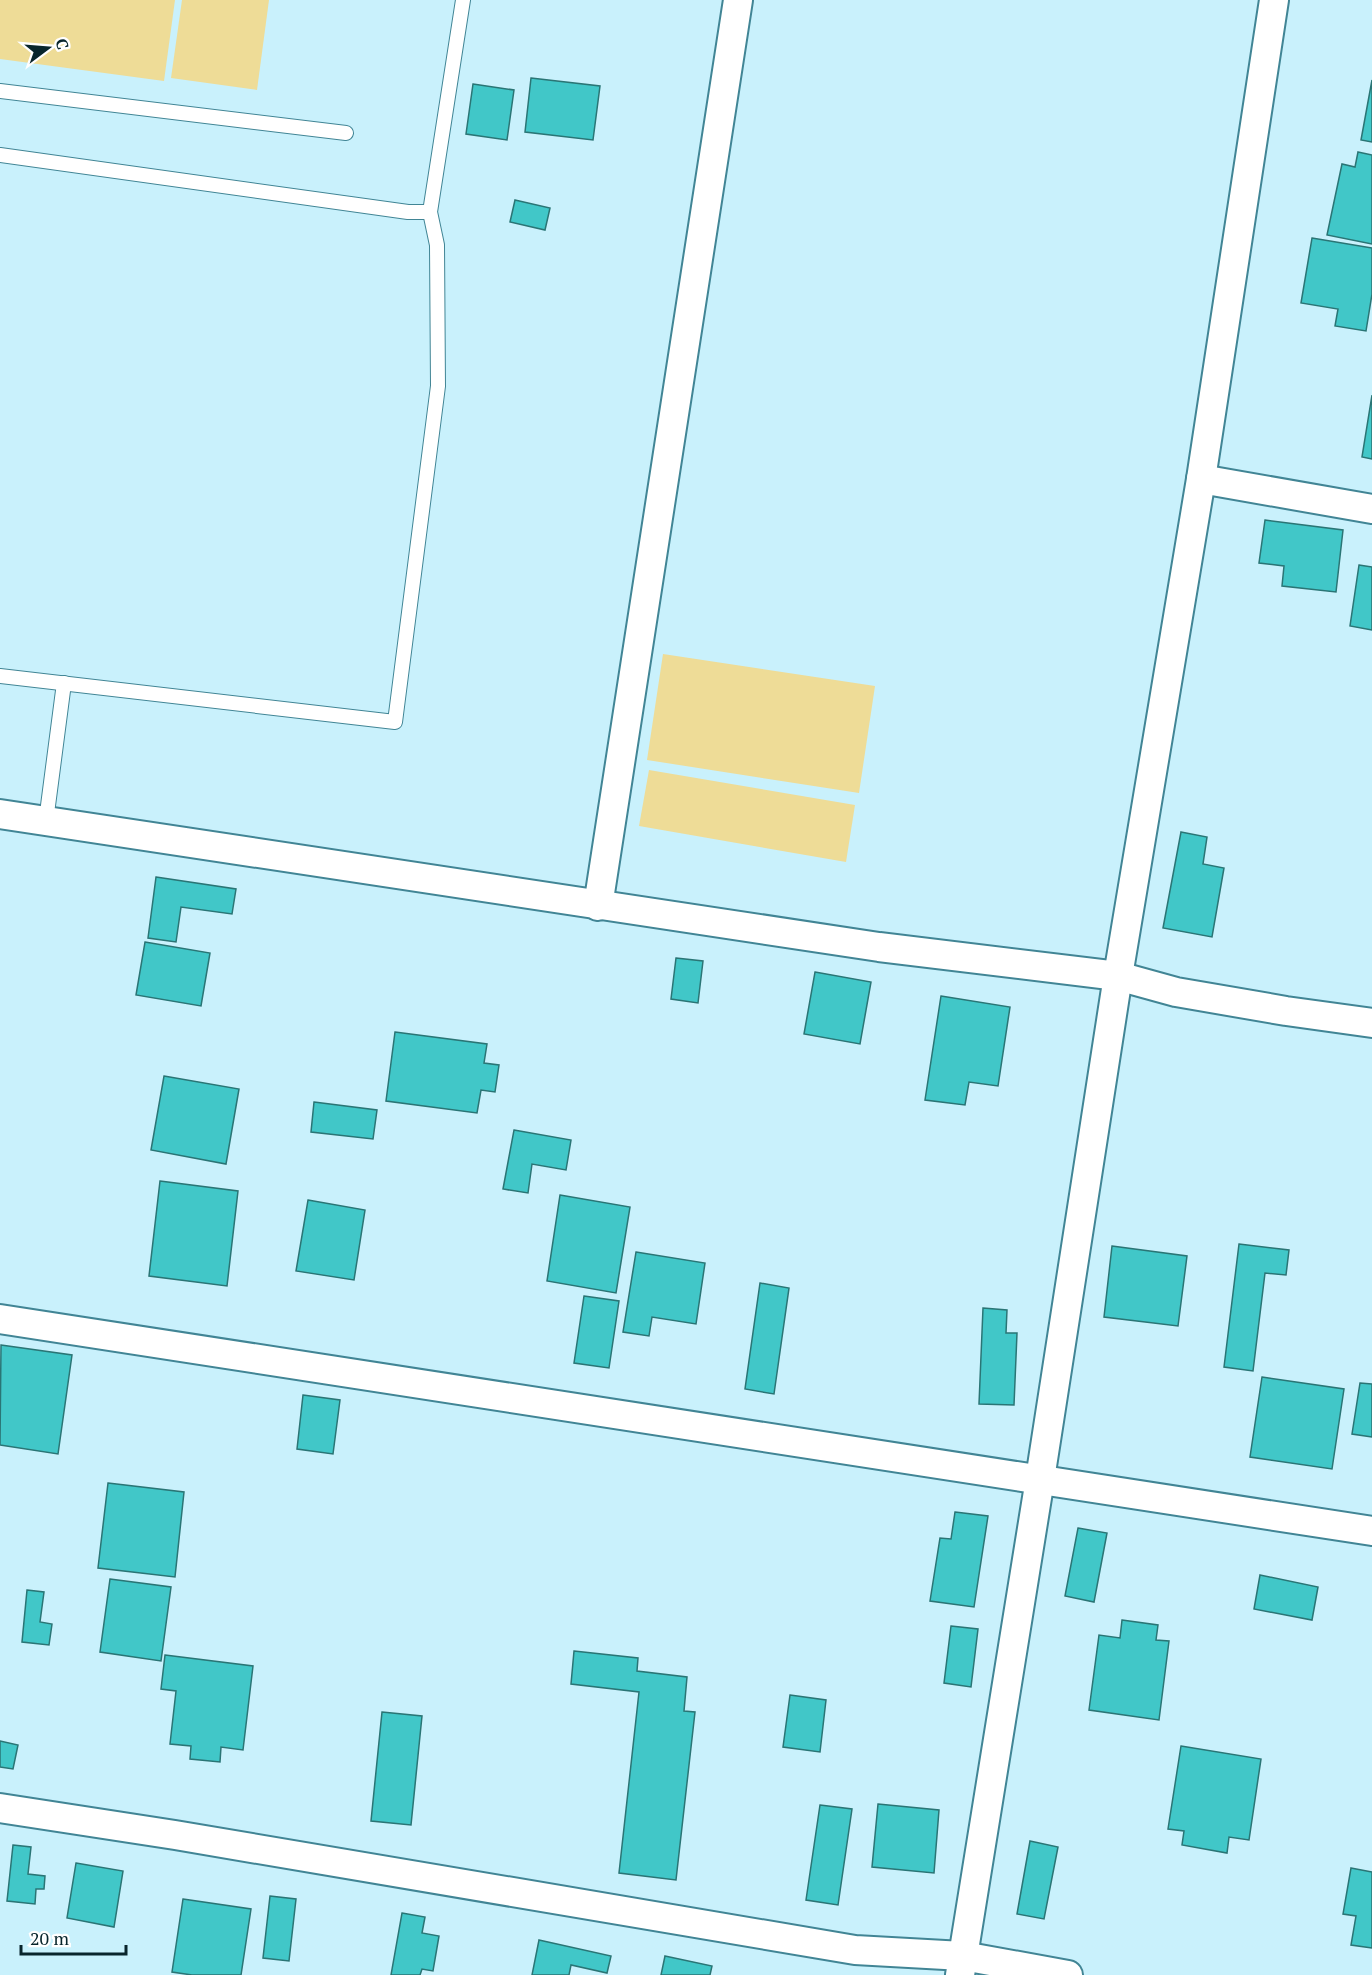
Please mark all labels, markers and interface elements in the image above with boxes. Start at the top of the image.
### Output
north arrow [18,18,78,78]
text: С [50,36,74,52]
scale bar [21,1918,126,1956]
text: 20 m [30,1926,70,1950]

